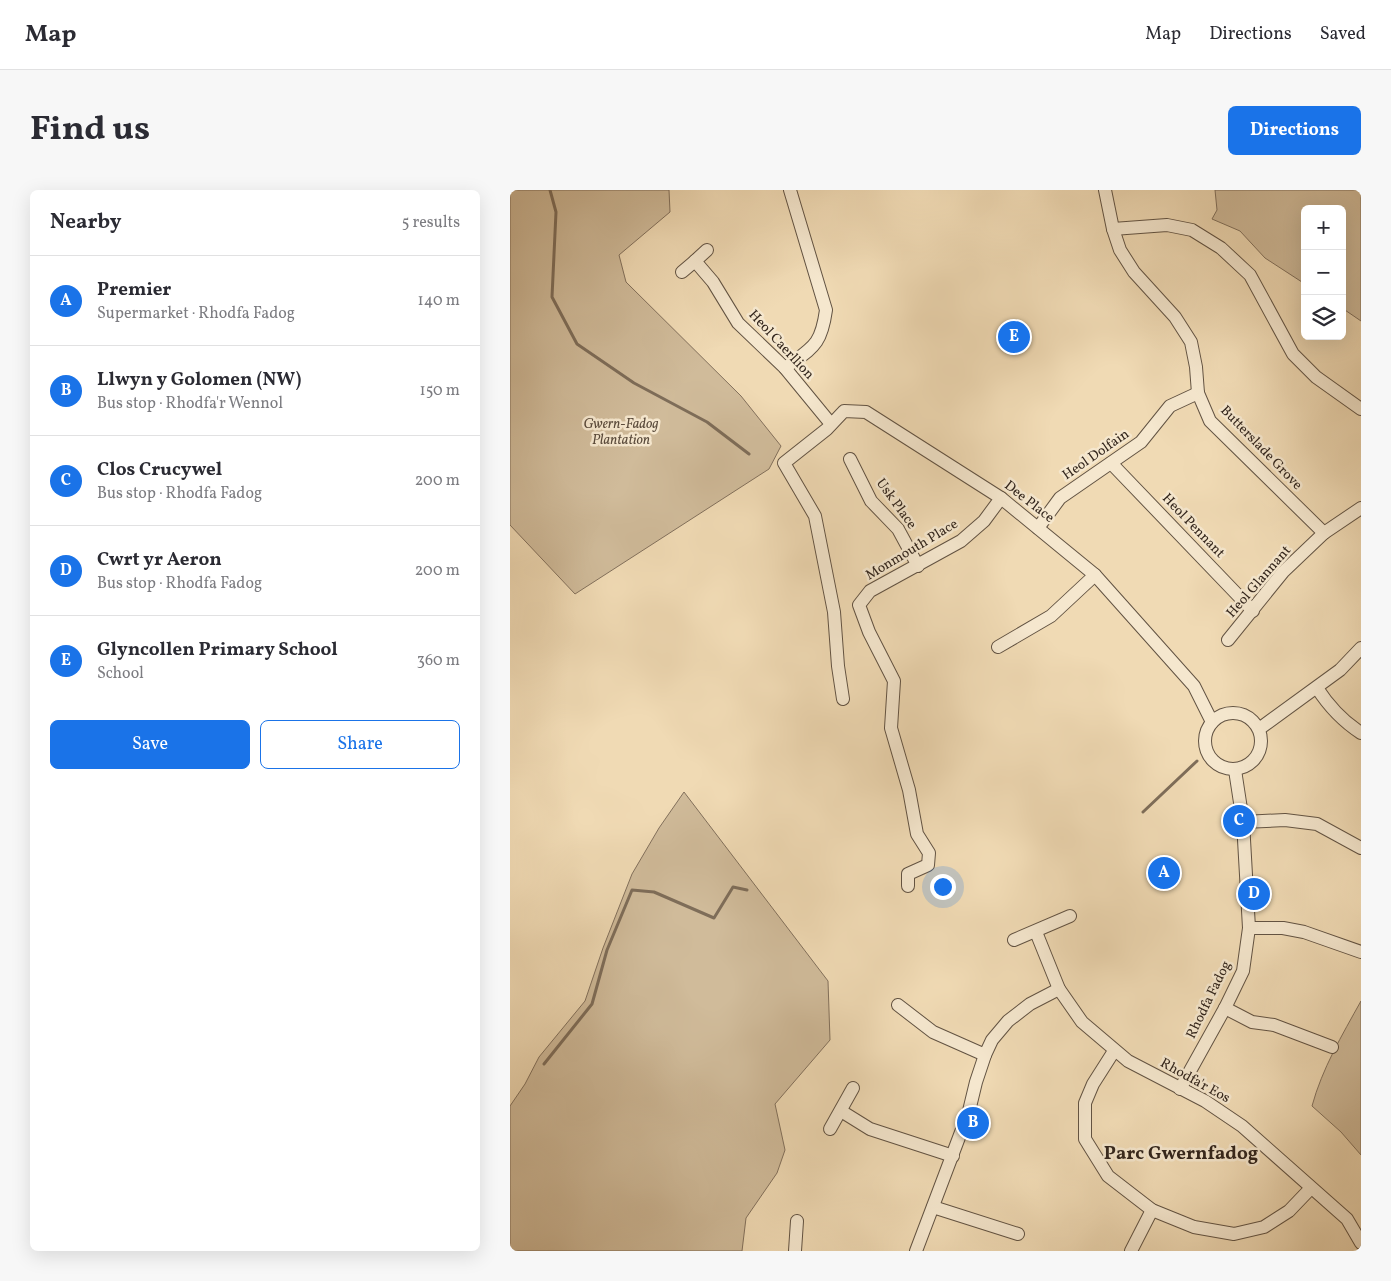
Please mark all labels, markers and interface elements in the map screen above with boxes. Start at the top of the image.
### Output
text: Map [25,18,76,52]
text: Map [1145,22,1181,47]
text: Directions [1209,22,1292,47]
text: Saved [1320,22,1366,47]
text: Find us [30,106,150,154]
button: Directions [1228,106,1361,155]
map controls [1301,205,1346,340]
button: + [1301,205,1346,250]
text: Nearby [50,208,121,237]
text: 5 results [402,212,460,234]
button: − [1301,250,1346,295]
text: Premier [97,277,171,303]
text: A [60,290,72,312]
text: 140 m [418,290,460,312]
button: layers [1301,295,1346,340]
text: Supermarket · Rhodfa Fadog [97,303,295,325]
street label: Heol Caerllion [744,306,818,384]
pin: E [998,318,1030,356]
text: Llwyn y Golomen (NW) [97,367,301,393]
text: B [61,380,71,402]
text: 150 m [419,380,460,402]
text: Bus stop · Rhodfa'r Wennol [97,393,283,415]
street label: Butterslade Grove [1216,402,1306,495]
park label: Gwern-Fadog Plantation [583,415,659,450]
street label: Heol Dolfain [1059,425,1133,485]
text: Clos Crucywel [97,457,222,483]
text: C [61,470,71,492]
text: 200 m [415,470,460,492]
street label: Usk Place [871,475,921,533]
street label: Dee Place [1000,477,1058,528]
text: Bus stop · Rhodfa Fadog [97,483,262,505]
street label: Heol Pennant [1157,490,1229,562]
street label: Monmouth Place [862,515,962,585]
street label: Heol Glannant [1222,542,1296,622]
text: Cwrt yr Aeron [97,547,222,573]
text: D [60,560,72,582]
text: 200 m [415,560,460,582]
text: Bus stop · Rhodfa Fadog [97,573,262,595]
text: Glyncollen Primary School [97,637,338,663]
text: E [61,650,71,672]
text: 360 m [417,650,460,672]
text: School [97,663,144,685]
button: Save [50,720,250,769]
button: Share [260,720,460,769]
pin: C [1223,802,1255,840]
pin: A [1148,854,1180,892]
your location [930,874,956,900]
pin: D [1238,875,1270,913]
street label: Rhodfa Fadog [1182,958,1236,1042]
street label: Rhodfa'r Eos [1157,1054,1233,1108]
pin: B [957,1104,989,1142]
district label: Parc Gwernfadog [1104,1141,1258,1167]

